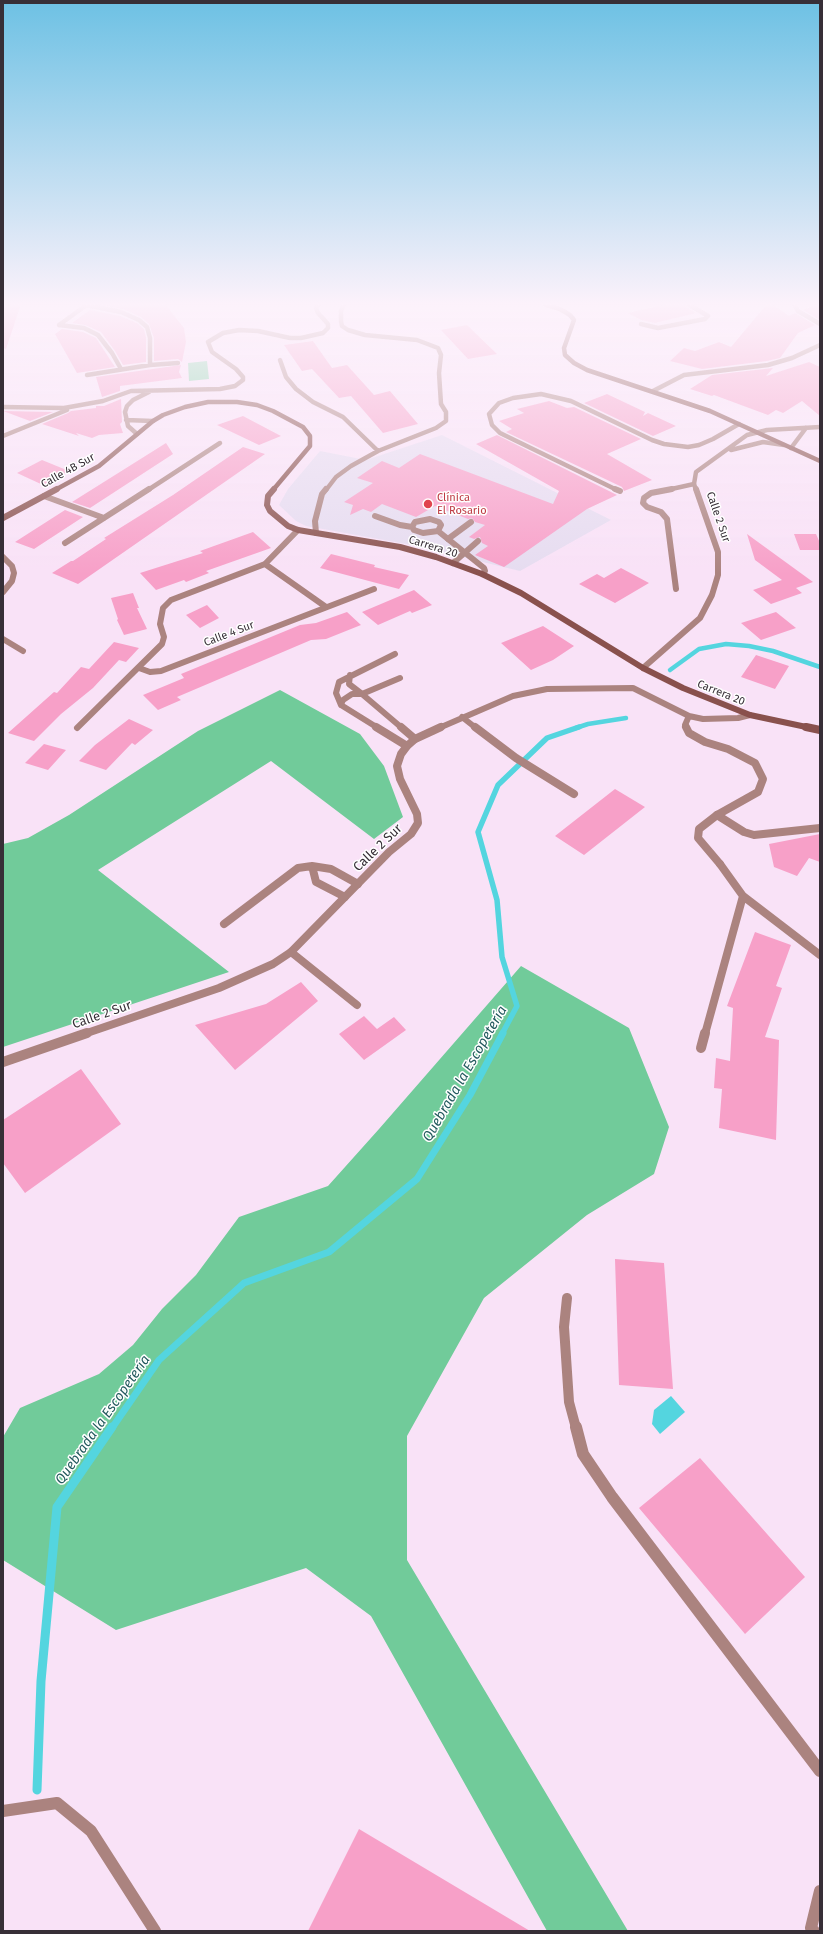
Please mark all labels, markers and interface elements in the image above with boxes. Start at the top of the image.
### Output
street label: Calle 4B Sur [39,451,97,491]
street label: Calle 2 Sur [703,490,733,544]
place label: Clínica El Rosario [437,491,487,517]
marker: Clínica El Rosario [422,498,434,510]
street label: Carrera 20 [407,533,459,561]
street label: Calle 4 Sur [202,618,256,650]
street label: Carrera 20 [695,677,747,709]
street label: Calle 2 Sur [350,821,406,875]
street label: Calle 2 Sur [70,998,134,1032]
water label: Quebrada la Escopetería [419,1003,511,1145]
water label: Quebrada la Escopetería [52,1352,154,1488]

